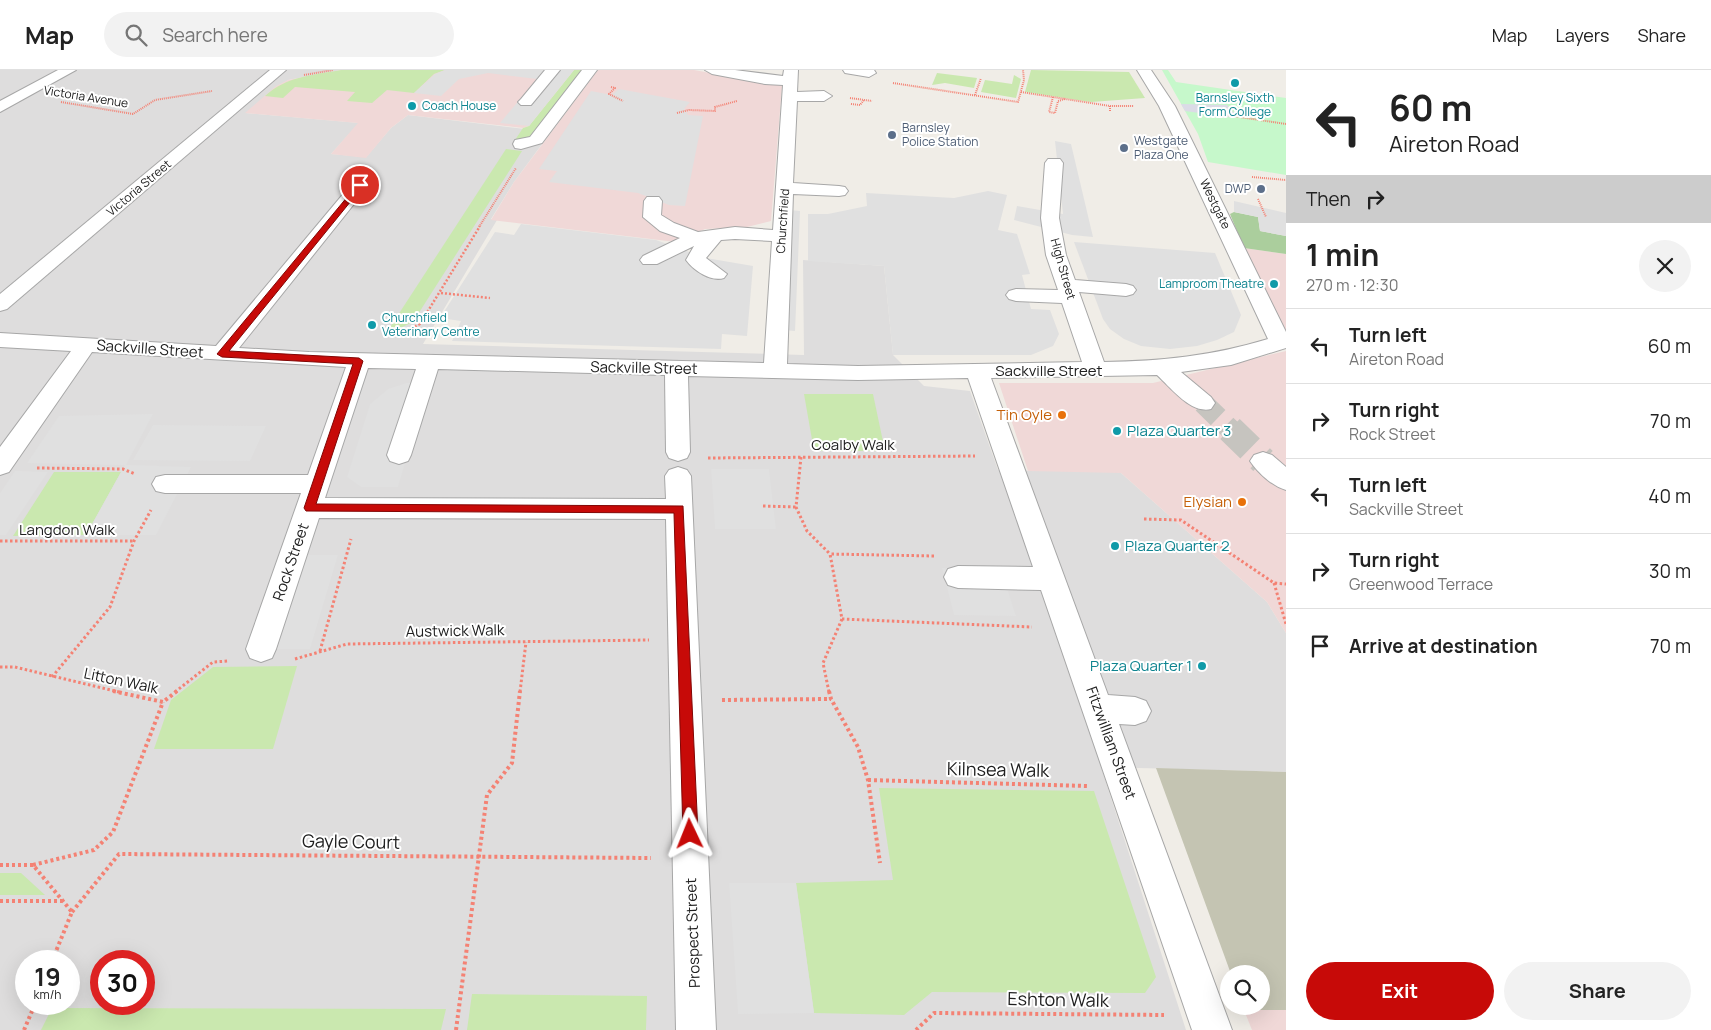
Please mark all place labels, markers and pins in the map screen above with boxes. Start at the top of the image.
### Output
marker: Barnsley Sixth Form College [1229,77,1241,89]
place label: Barnsley Sixth Form College [1196,89,1274,120]
place label: Coach House [422,97,496,114]
marker: Coach House [406,100,418,112]
place label: Barnsley Police Station [902,119,979,150]
marker: Barnsley Police Station [886,129,898,141]
place label: Westgate Plaza One [1134,132,1189,163]
marker: Westgate Plaza One [1118,142,1130,154]
pin [339,164,381,206]
place label: DWP [1225,180,1251,197]
marker: DWP [1255,183,1267,195]
place label: Lamproom Theatre [1159,275,1264,292]
marker: Lamproom Theatre [1268,278,1280,290]
place label: Churchfield Veterinary Centre [382,309,480,340]
marker: Churchfield Veterinary Centre [366,319,378,331]
place label: Tin Oyle [997,404,1052,425]
marker: Tin Oyle [1056,409,1068,421]
place label: Plaza Quarter 3 [1127,420,1231,441]
marker: Plaza Quarter 3 [1111,425,1123,437]
place label: Elysian [1183,491,1232,512]
marker: Elysian [1236,496,1248,508]
place label: Plaza Quarter 2 [1125,535,1230,556]
marker: Plaza Quarter 2 [1109,540,1121,552]
place label: Plaza Quarter 1 [1090,655,1192,676]
marker: Plaza Quarter 1 [1196,660,1208,672]

